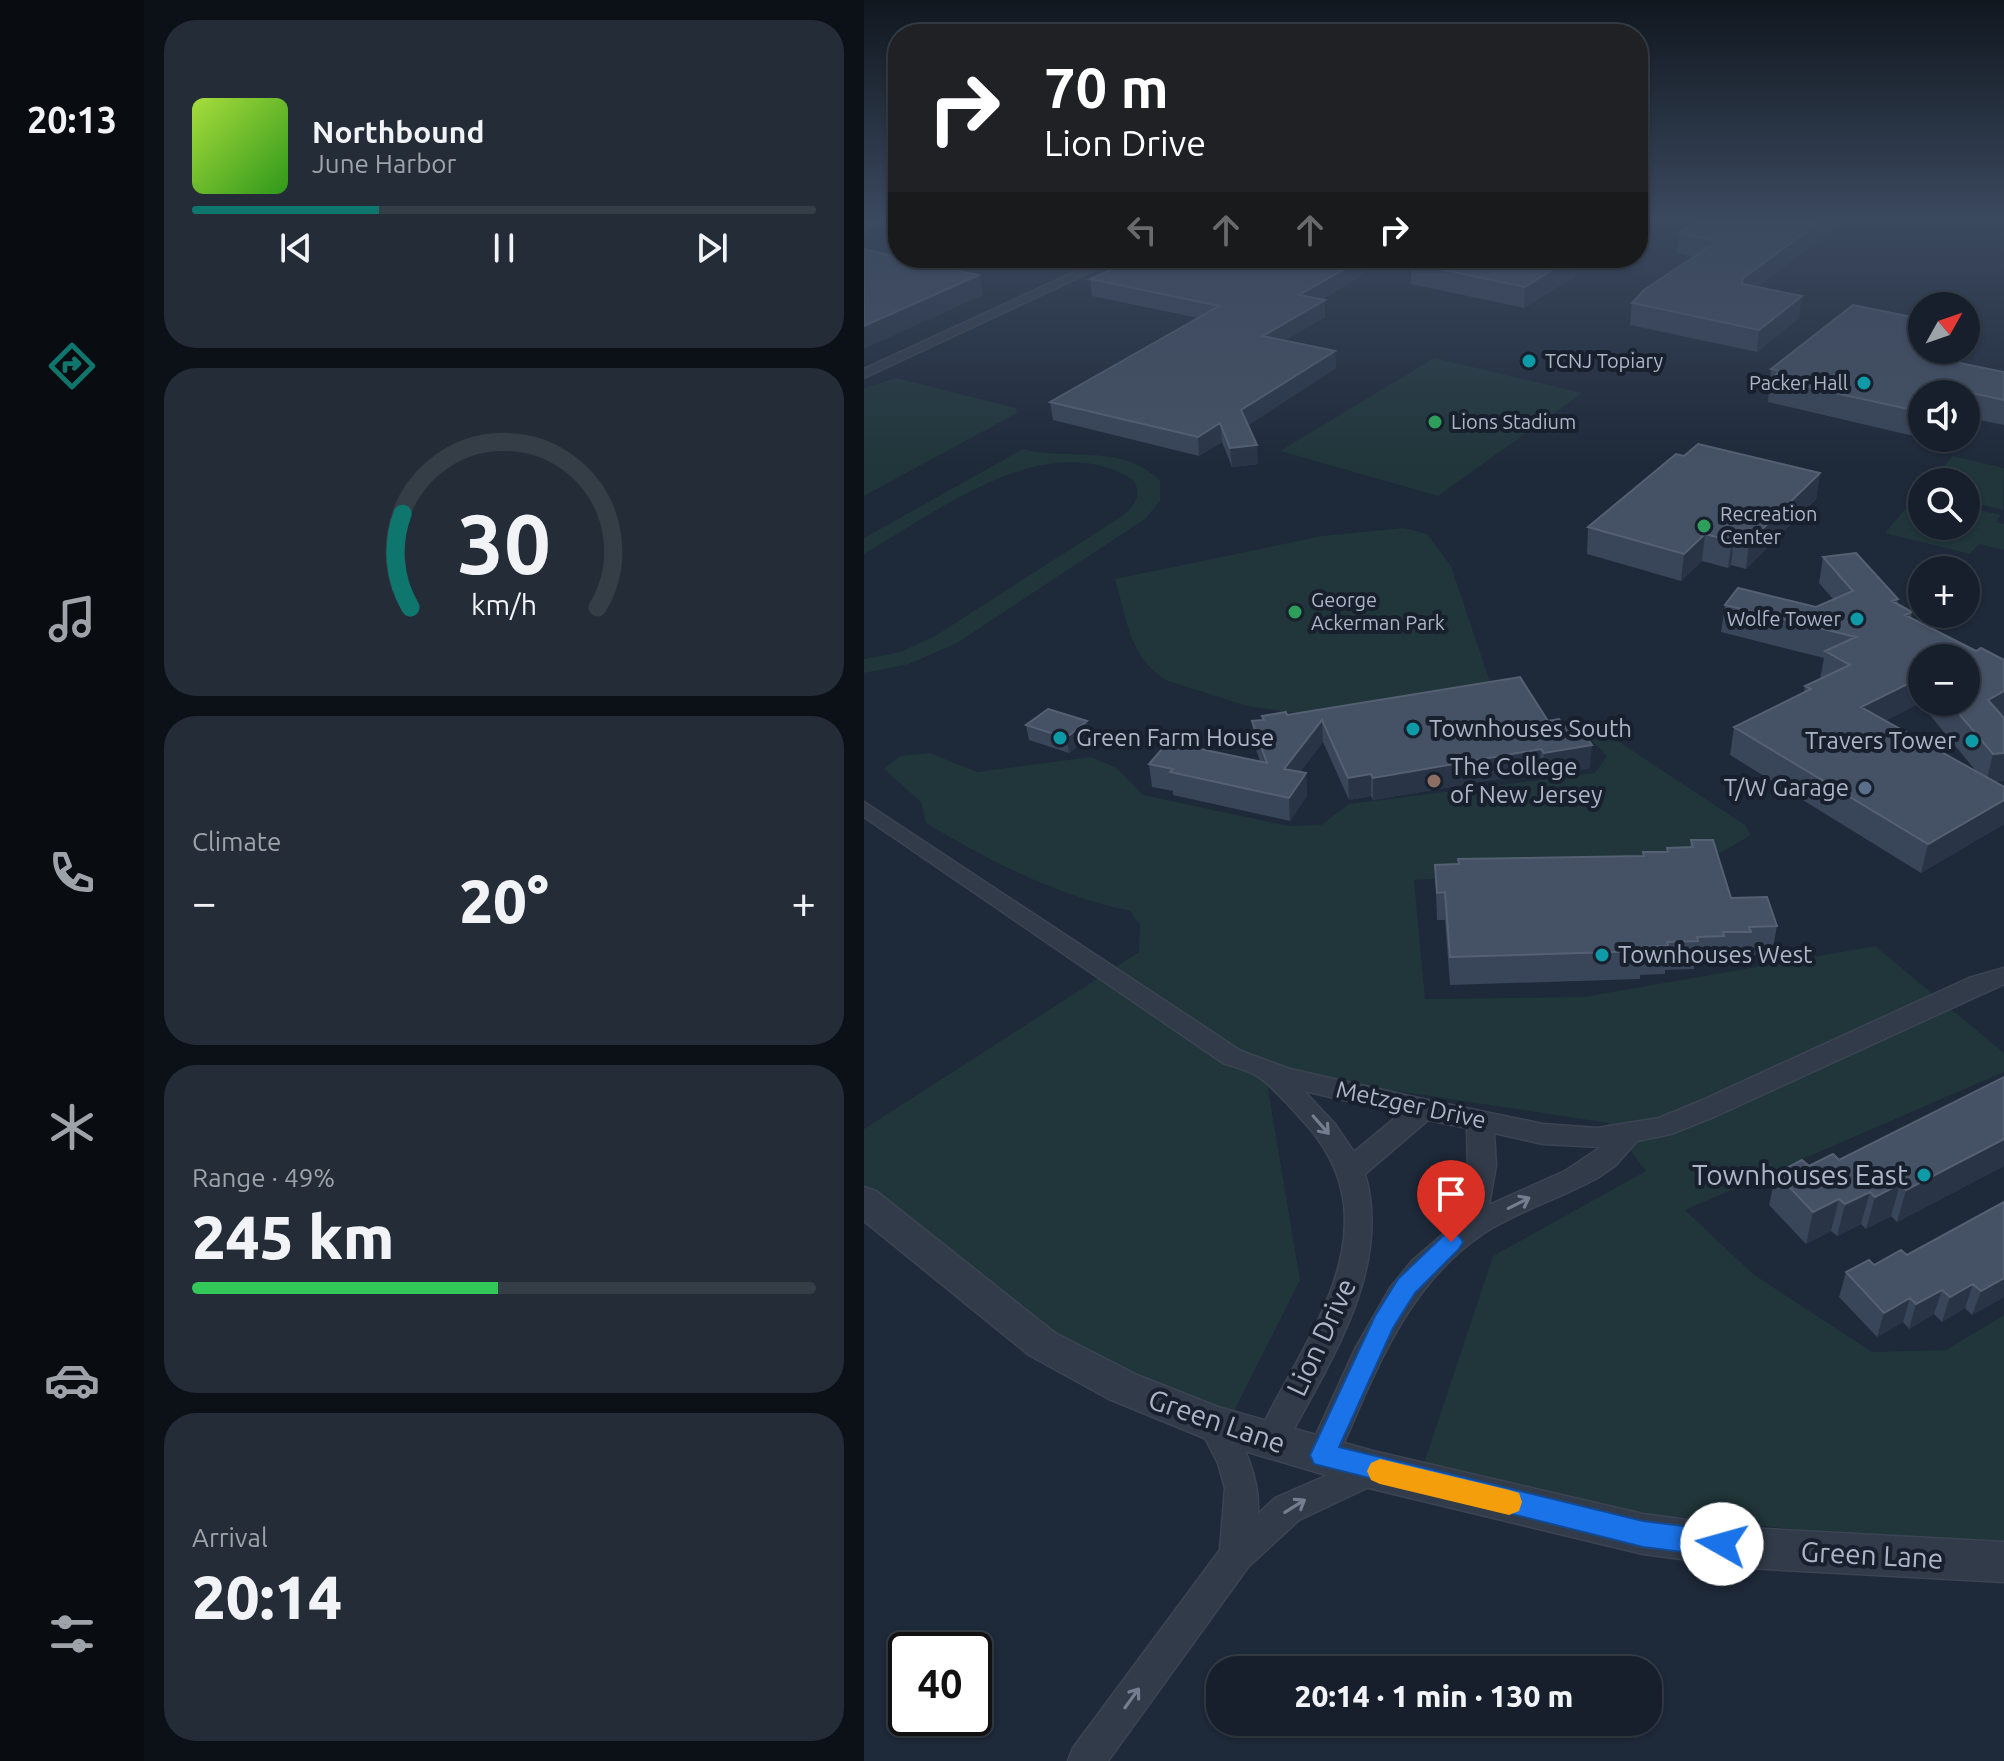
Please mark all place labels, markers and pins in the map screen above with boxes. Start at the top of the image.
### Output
place label: TCNJ Topiary [1545,349,1663,372]
marker: TCNJ Topiary [1520,352,1538,370]
place label: Packer Hall [1749,371,1848,394]
marker: Packer Hall [1855,374,1873,392]
place label: Lions Stadium [1451,410,1576,433]
marker: Lions Stadium [1426,413,1444,431]
place label: Recreation Center [1720,502,1817,548]
marker: Recreation Center [1695,517,1713,535]
place label: George Ackerman Park [1311,588,1445,634]
marker: George Ackerman Park [1286,603,1304,621]
place label: Wolfe Tower [1727,607,1841,630]
marker: Wolfe Tower [1848,610,1866,628]
place label: Townhouses South [1429,715,1632,742]
marker: Townhouses South [1404,720,1422,738]
place label: Green Farm House [1076,724,1274,751]
place label: Travers Tower [1805,727,1956,754]
marker: Green Farm House [1051,729,1069,747]
marker: Travers Tower [1963,732,1981,750]
place label: The College of New Jersey [1450,753,1603,808]
marker: The College of New Jersey [1425,772,1443,790]
place label: T/W Garage [1724,774,1849,801]
marker: T/W Garage [1856,779,1874,797]
place label: Townhouses West [1618,941,1813,968]
marker: Townhouses West [1593,946,1611,964]
place label: Townhouses East [1692,1159,1908,1190]
pin [1417,1160,1485,1242]
marker: Townhouses East [1915,1166,1933,1184]

